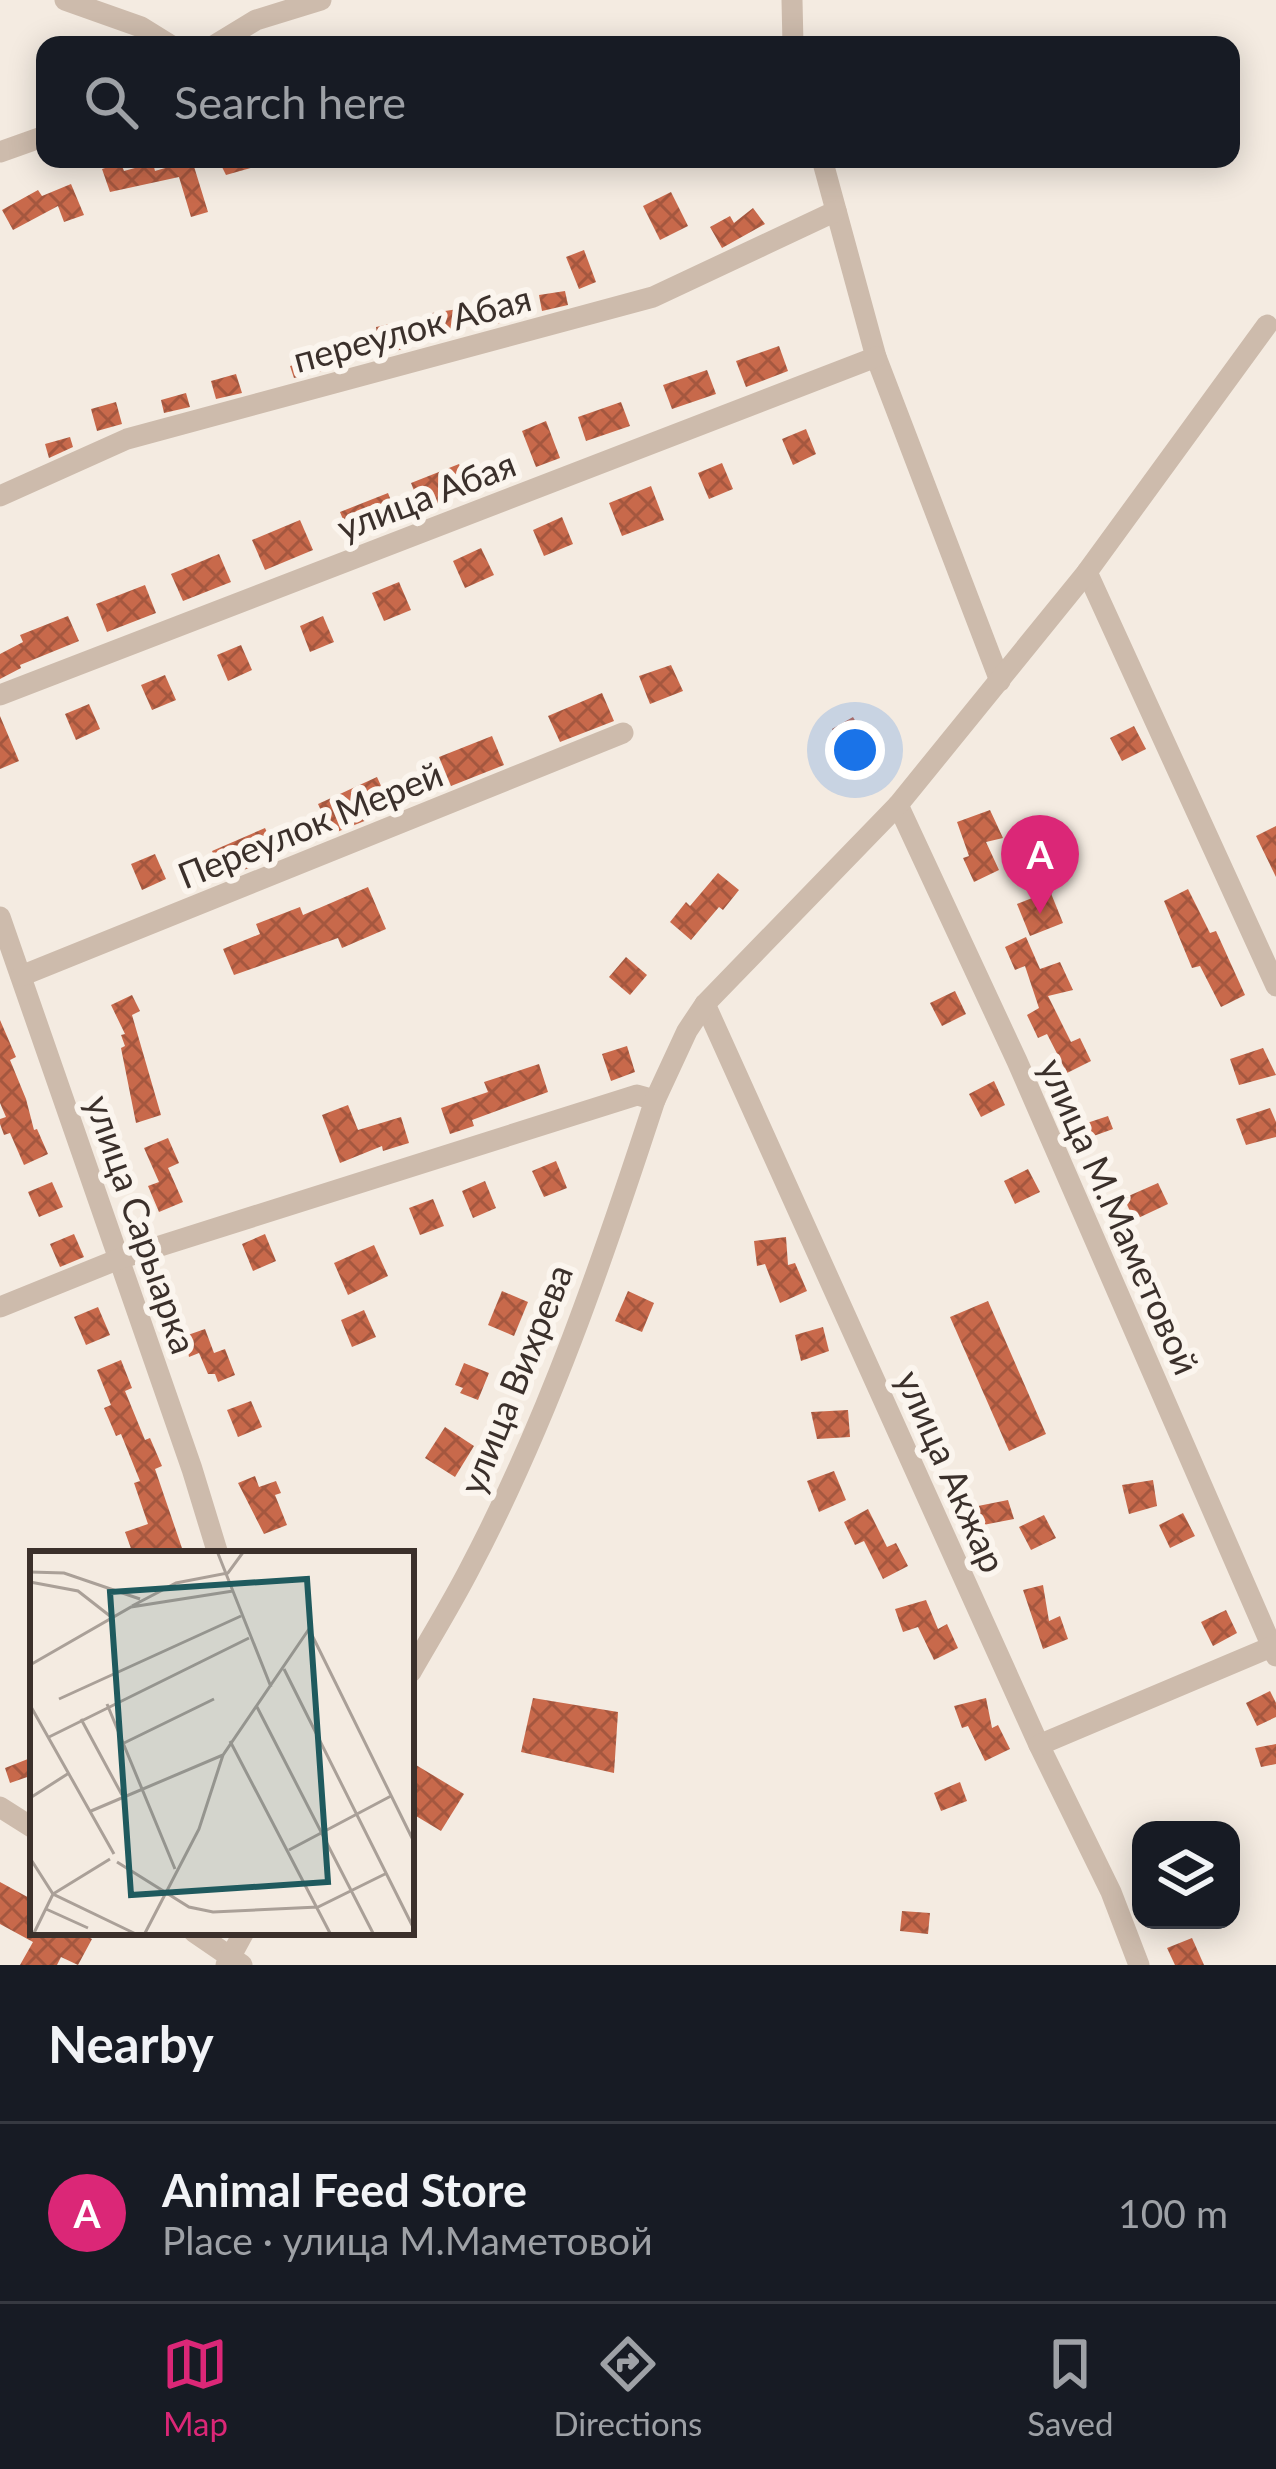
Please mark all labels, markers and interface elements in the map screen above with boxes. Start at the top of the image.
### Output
search box [36,36,1240,168]
icon: search [78,69,144,135]
text: Search here [174,75,406,129]
street label: переулок Абая [288,275,536,381]
street label: улица Абая [330,441,522,549]
your location [825,720,885,780]
street label: Переулок Мерей [171,751,449,897]
pin: A [1001,815,1079,914]
street label: улица М.Маметовой [1030,1051,1210,1381]
street label: улица Сарыарка [77,1089,207,1359]
street label: улица Вихрева [449,1258,581,1500]
street label: улица Акжар [888,1363,1016,1579]
inset map [30,1551,414,1935]
map controls [1132,1821,1240,1929]
button: layers [1132,1821,1240,1929]
text: Nearby [48,2013,214,2074]
text: Animal Feed Store [162,2163,527,2217]
text: A [73,2190,101,2236]
text: 100 m [1118,2190,1228,2236]
text: Place · улица М.Маметовой [162,2217,653,2263]
tab: Map [162,2331,228,2443]
tab: Directions [553,2331,702,2443]
tab: Saved [1027,2331,1114,2443]

